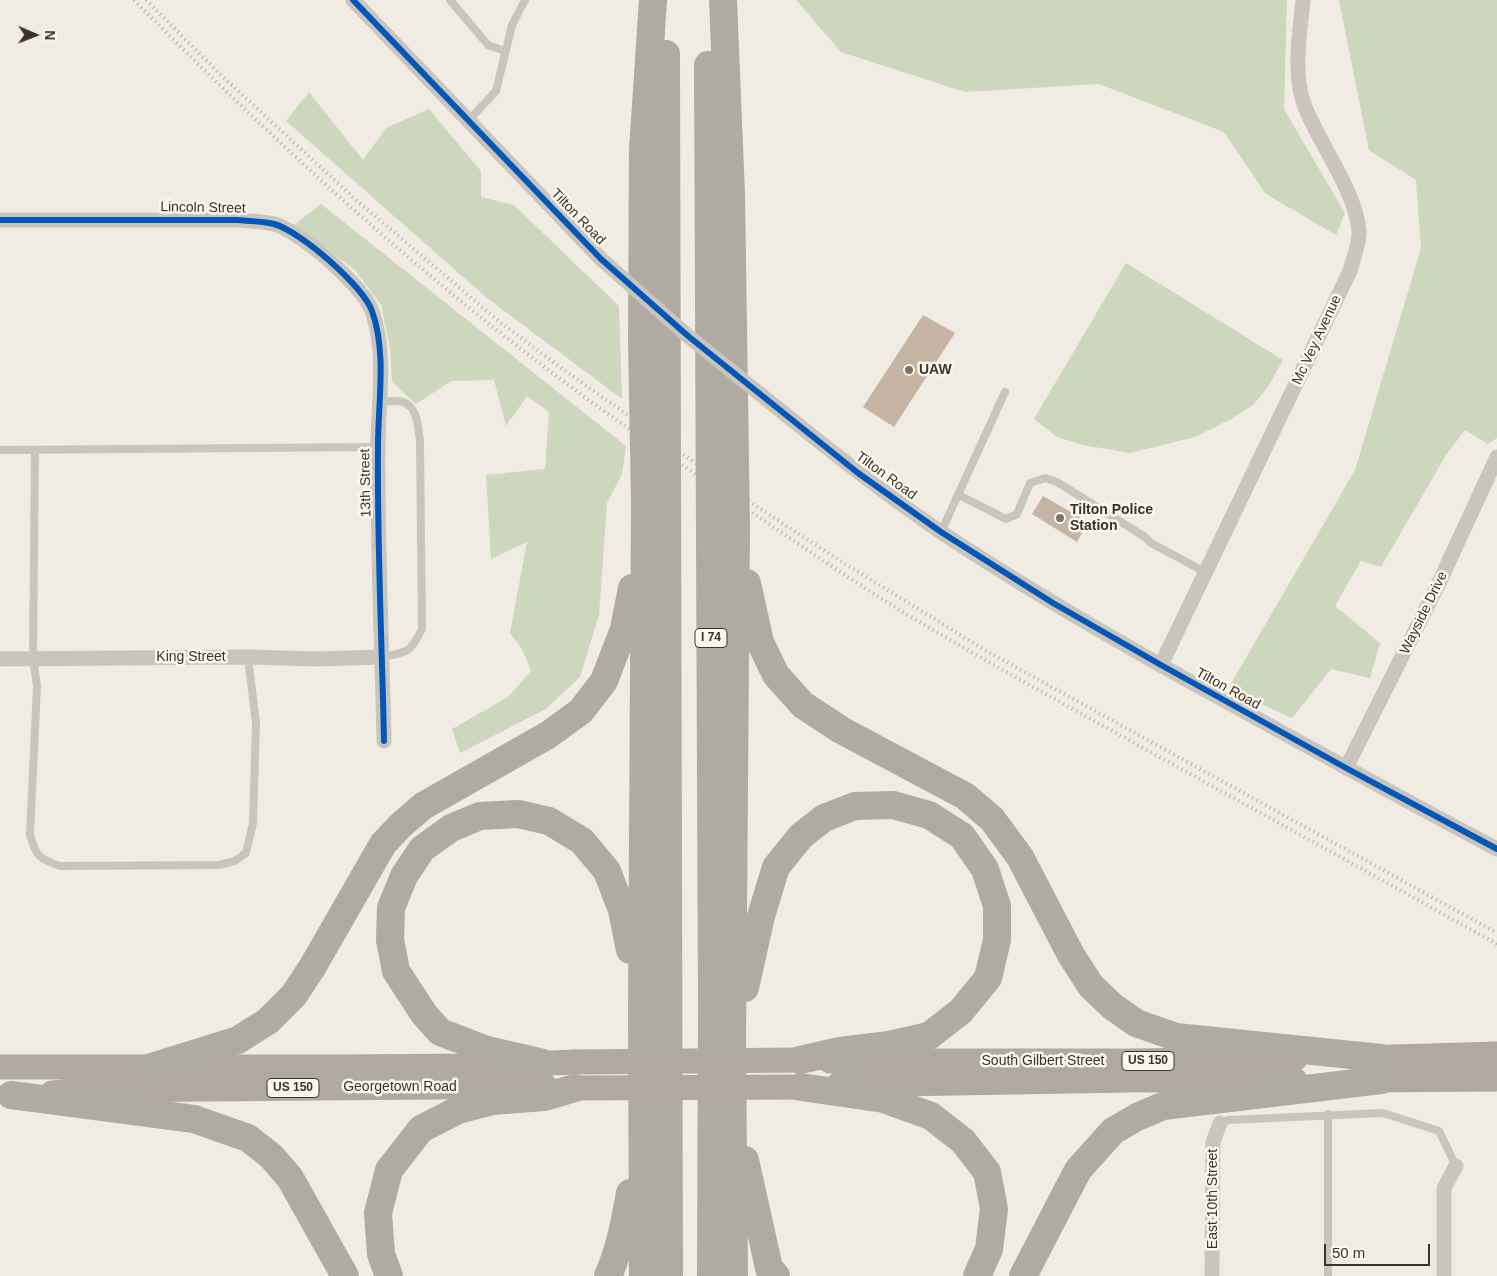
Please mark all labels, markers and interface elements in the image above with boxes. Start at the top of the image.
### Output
north arrow [10,10,60,60]
text: N [42,30,58,40]
street label: Tilton Road [547,186,609,248]
street label: Lincoln Street [160,199,246,217]
street label: Mc Vey Avenue [1289,292,1345,388]
place label: UAW [919,362,952,378]
marker: UAW [903,364,915,376]
street label: Tilton Road [852,448,920,504]
street label: 13th Street [357,449,375,517]
place label: Tilton Police Station [1070,502,1153,534]
marker: Tilton Police Station [1054,512,1066,524]
street label: Wayside Drive [1397,569,1451,657]
road number: I 74 [695,628,727,648]
street label: King Street [156,649,226,665]
street label: Tilton Road [1193,664,1263,714]
road number: US 150 [1122,1052,1174,1070]
street label: South Gilbert Street [982,1053,1104,1069]
road number: US 150 [267,1078,319,1098]
street label: Georgetown Road [343,1079,457,1095]
street label: East 10th Street [1205,1149,1221,1249]
scale bar [1327,1234,1433,1266]
text: 50 m [1332,1244,1365,1261]

